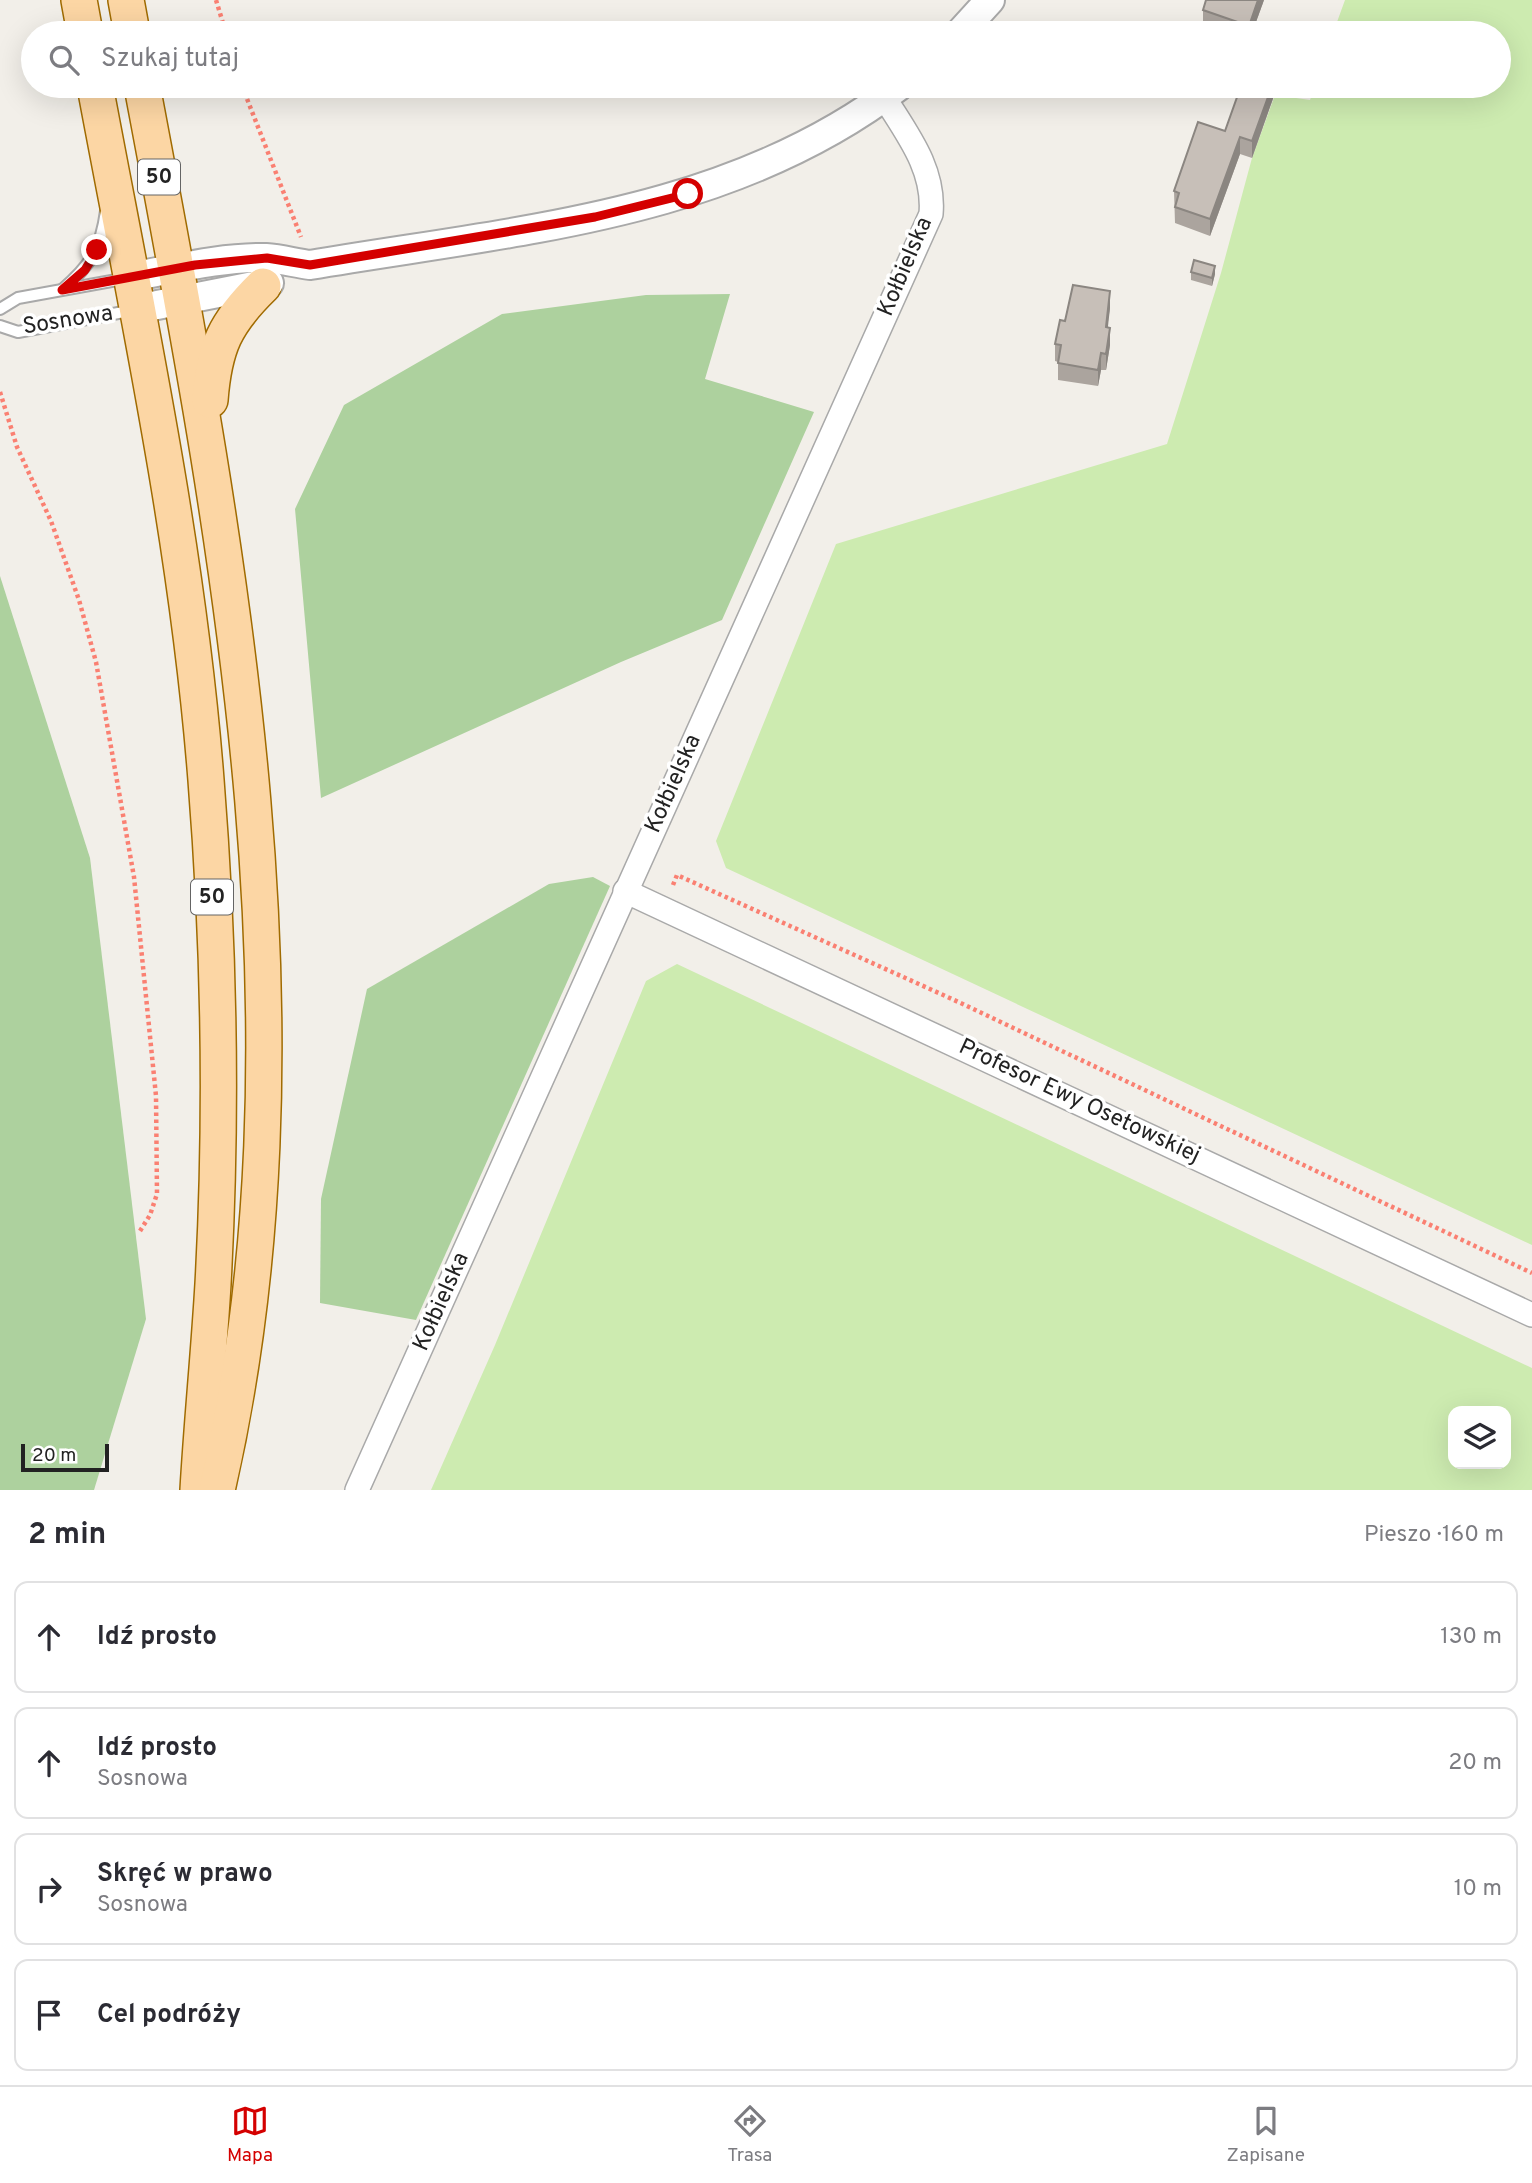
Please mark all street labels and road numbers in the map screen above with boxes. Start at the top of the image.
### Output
road number: 50 [138,160,180,194]
street label: Kołbielska [872,213,940,321]
street label: Sosnowa [21,300,115,342]
street label: Kołbielska [639,730,709,838]
road number: 50 [191,880,233,914]
street label: Profesor Ewy Osetowskiej [954,1033,1204,1171]
street label: Kołbielska [407,1248,477,1356]

